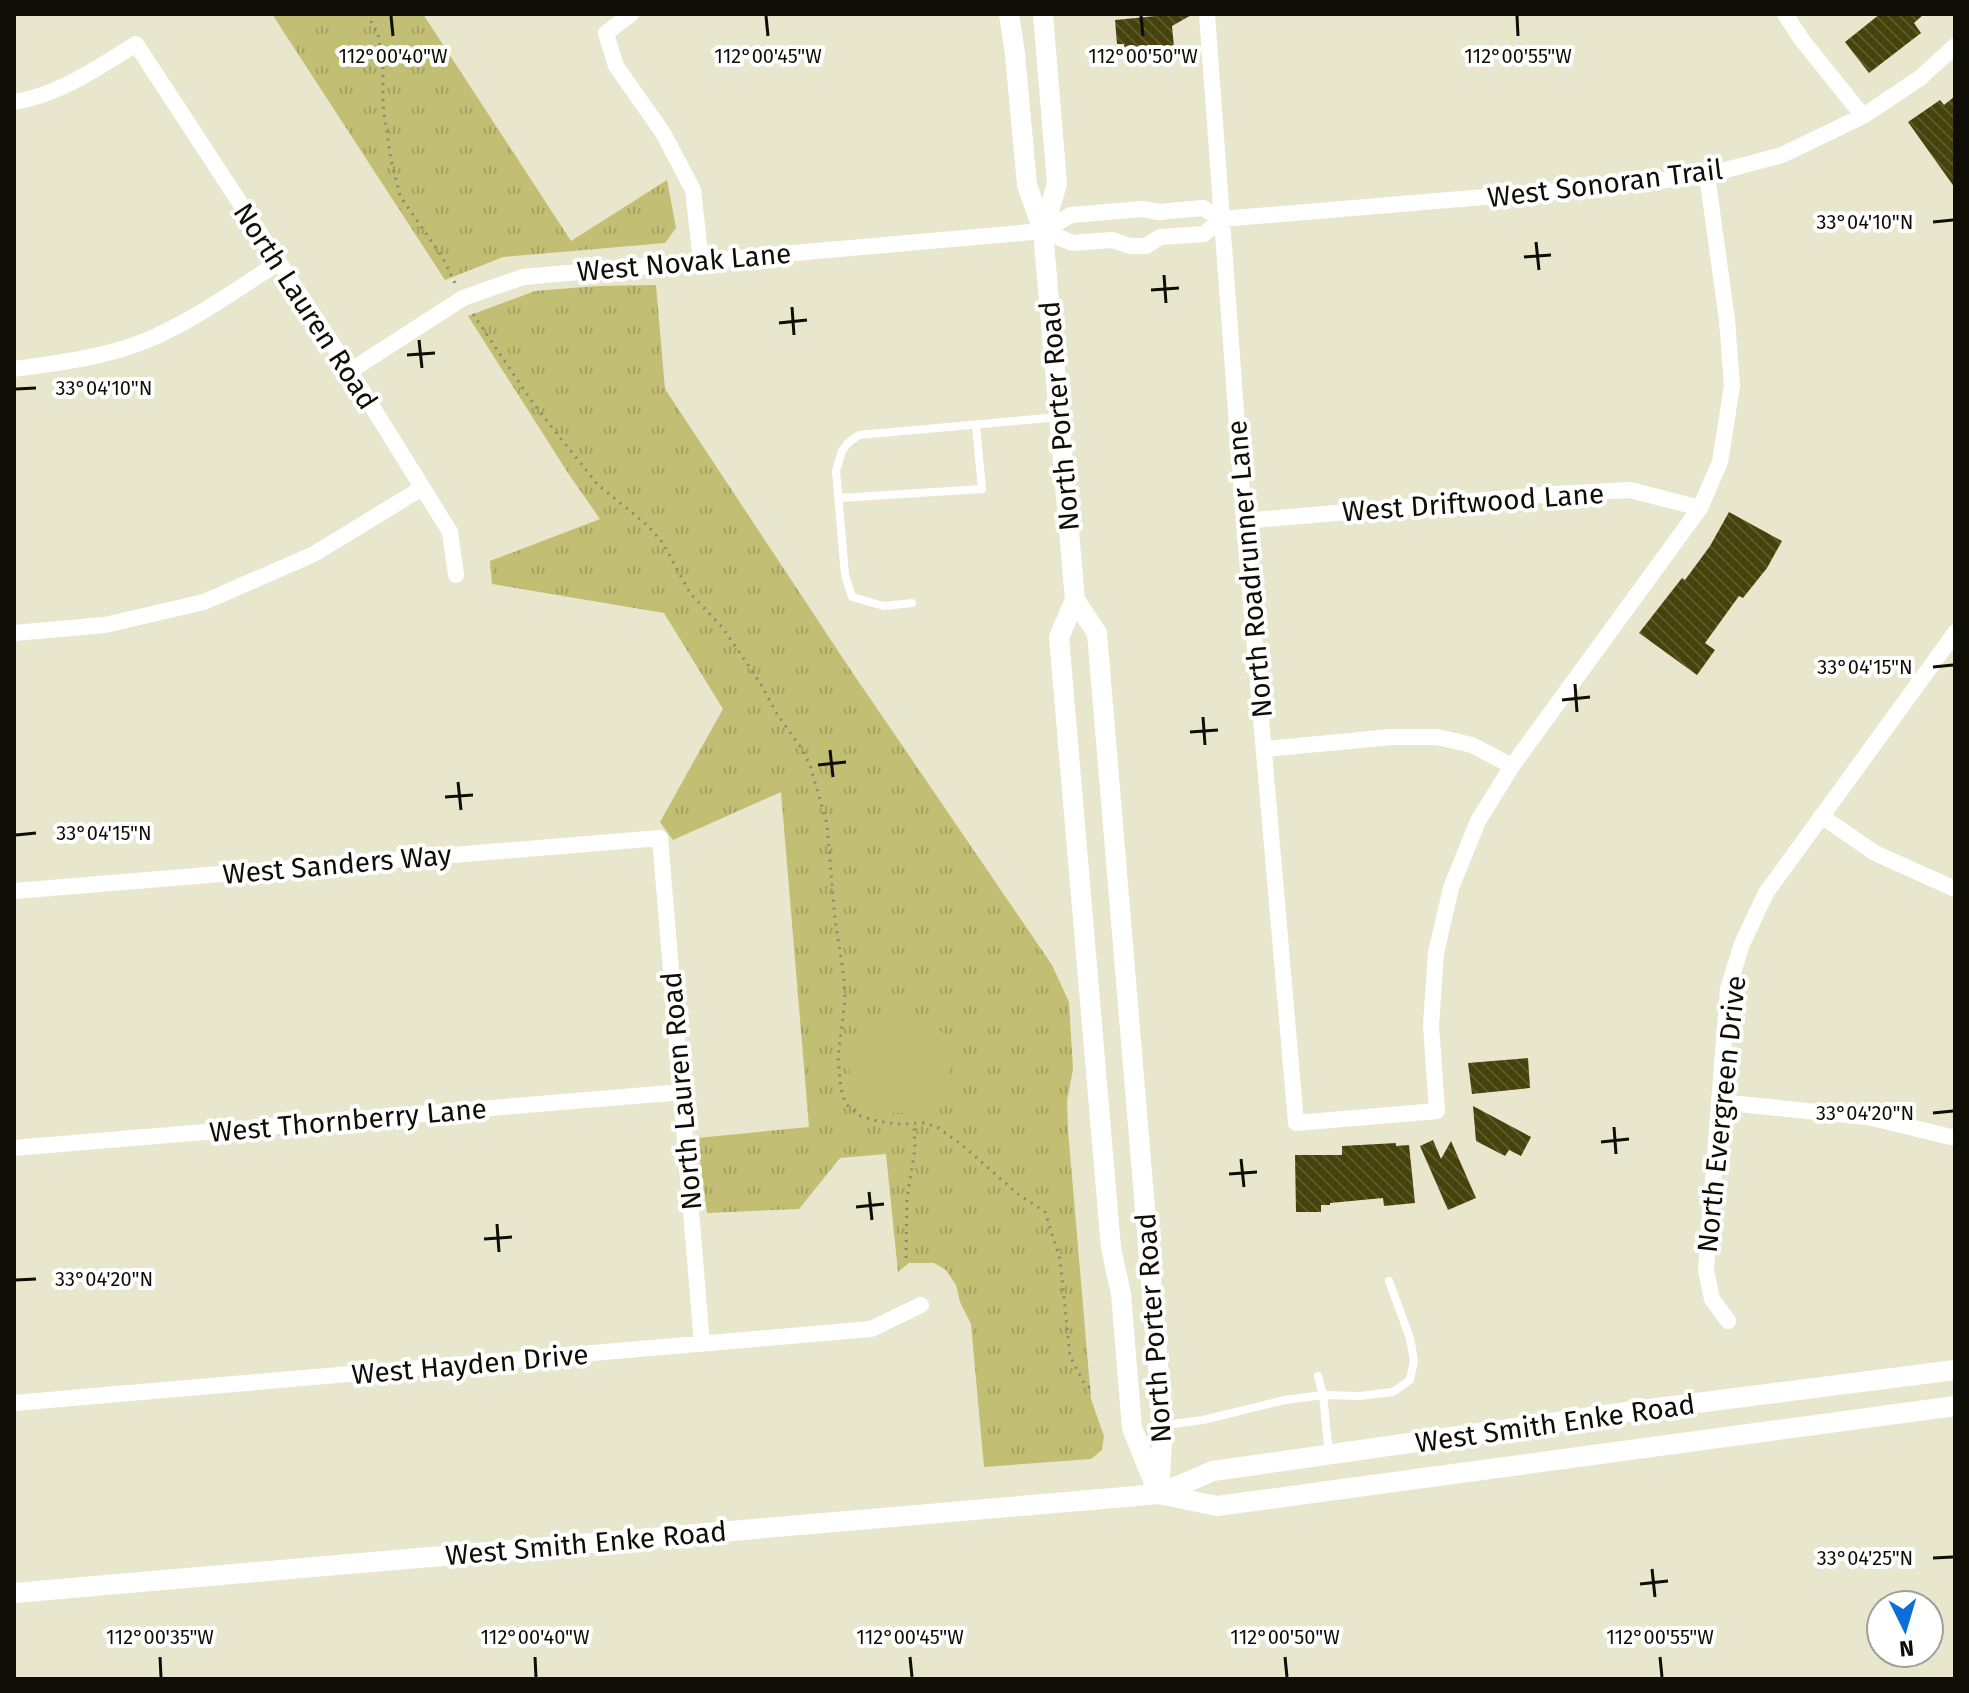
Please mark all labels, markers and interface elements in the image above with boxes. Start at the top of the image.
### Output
text: 112°00'40"W [338,44,448,68]
text: 112°00'45"W [714,44,822,68]
text: 112°00'50"W [1088,44,1198,68]
text: 112°00'55"W [1464,44,1572,68]
street label: West Sonoran Trail [1486,153,1725,214]
street label: North Lauren Road [227,197,385,415]
text: 33°04'10"N [1817,210,1913,234]
street label: West Novak Lane [576,237,793,288]
street label: North Porter Road [1033,300,1086,532]
text: 33°04'10"N [56,376,152,400]
street label: North Roadrunner Lane [1220,419,1279,719]
street label: West Driftwood Lane [1341,477,1605,528]
text: 33°04'15"N [1817,655,1913,679]
text: 33°04'15"N [56,821,152,845]
street label: West Sanders Way [221,838,453,891]
street label: North Lauren Road [655,970,708,1211]
street label: North Evergreen Drive [1691,974,1752,1254]
street label: West Thornberry Lane [208,1092,488,1149]
text: 33°04'20"N [1816,1101,1914,1125]
street label: North Porter Road [1129,1212,1178,1444]
text: 33°04'20"N [55,1267,153,1291]
street label: West Hayden Drive [350,1338,590,1391]
street label: West Smith Enke Road [1413,1388,1697,1459]
street label: West Smith Enke Road [444,1515,728,1572]
text: 33°04'25"N [1817,1546,1913,1570]
north arrow [1865,1589,1945,1669]
text: 112°00'35"W [106,1625,214,1649]
text: 112°00'40"W [480,1625,590,1649]
text: 112°00'45"W [856,1625,964,1649]
text: 112°00'50"W [1230,1625,1340,1649]
text: 112°00'55"W [1606,1625,1714,1649]
text: N [1898,1634,1915,1663]

